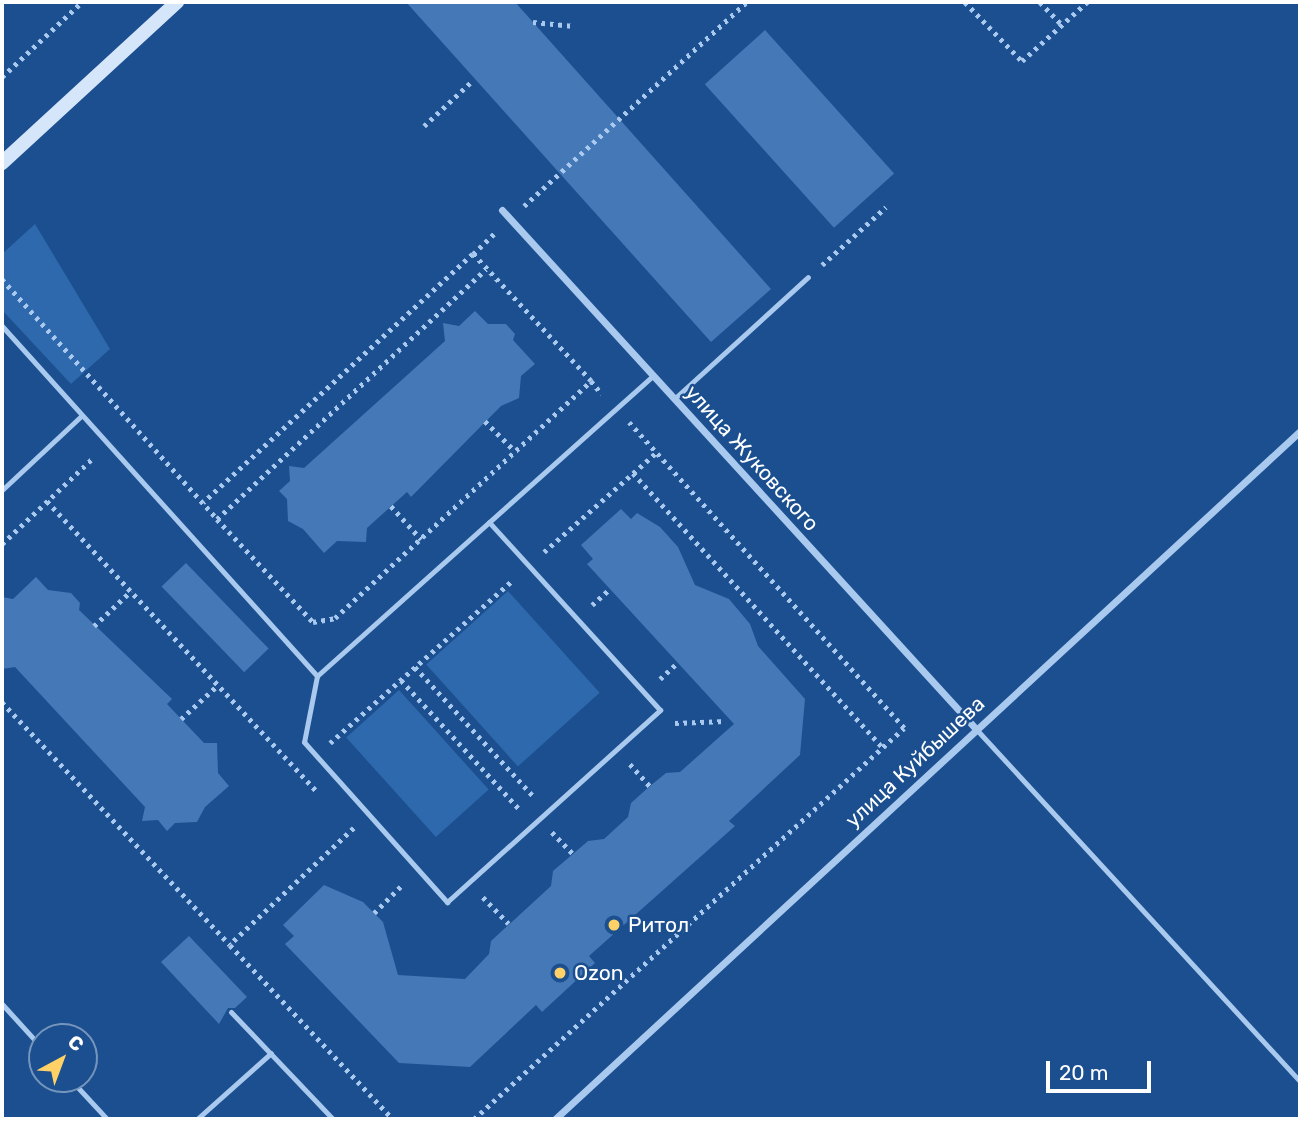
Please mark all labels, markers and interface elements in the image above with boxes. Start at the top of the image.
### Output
street label: улица Жуковского [680,380,824,536]
street label: улица Куйбышева [840,691,990,833]
place label: Ритол [628,912,689,938]
marker: Ритол [606,917,622,933]
place label: Ozon [574,960,624,986]
marker: Ozon [552,965,568,981]
north arrow [28,1023,98,1093]
text: С [63,1030,88,1056]
scale bar [1050,1048,1155,1092]
text: 20 m [1059,1060,1108,1085]

